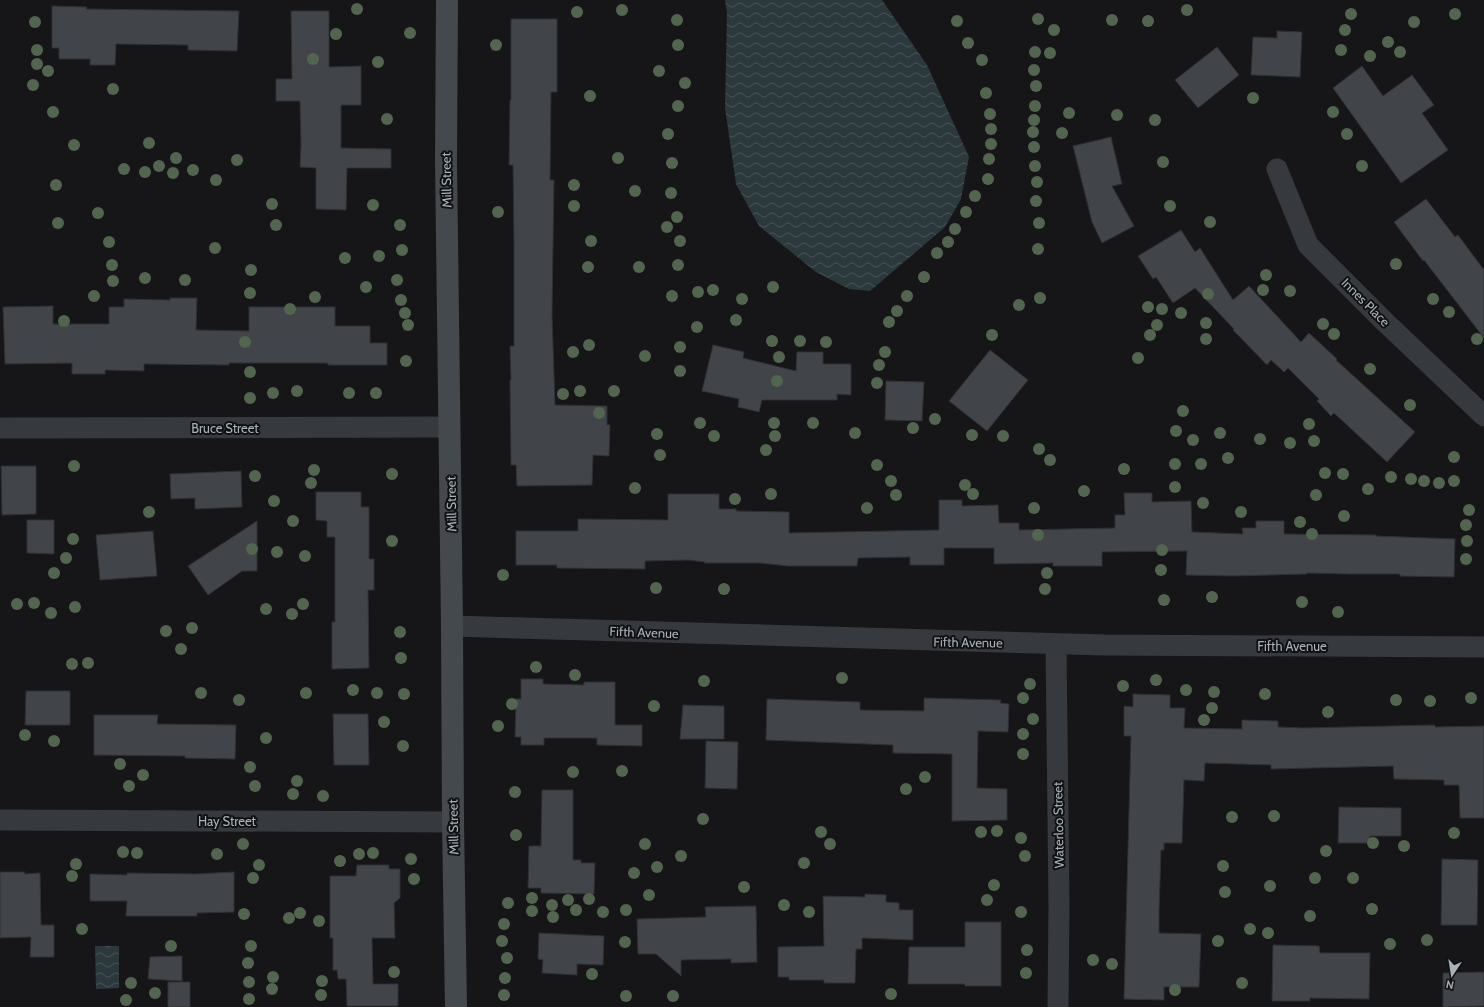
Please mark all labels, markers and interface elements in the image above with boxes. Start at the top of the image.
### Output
street label: Mill Street [438,151,454,208]
street label: Innes Place [1338,274,1394,330]
street label: Bruce Street [191,420,259,436]
street label: Mill Street [443,475,459,532]
street label: Fifth Avenue [609,623,679,641]
street label: Fifth Avenue [933,633,1003,651]
street label: Fifth Avenue [1257,638,1327,654]
street label: Waterloo Street [1049,781,1067,868]
street label: Mill Street [445,798,461,855]
street label: Hay Street [198,813,257,829]
north arrow [1432,955,1472,995]
text: N [1445,977,1455,992]

